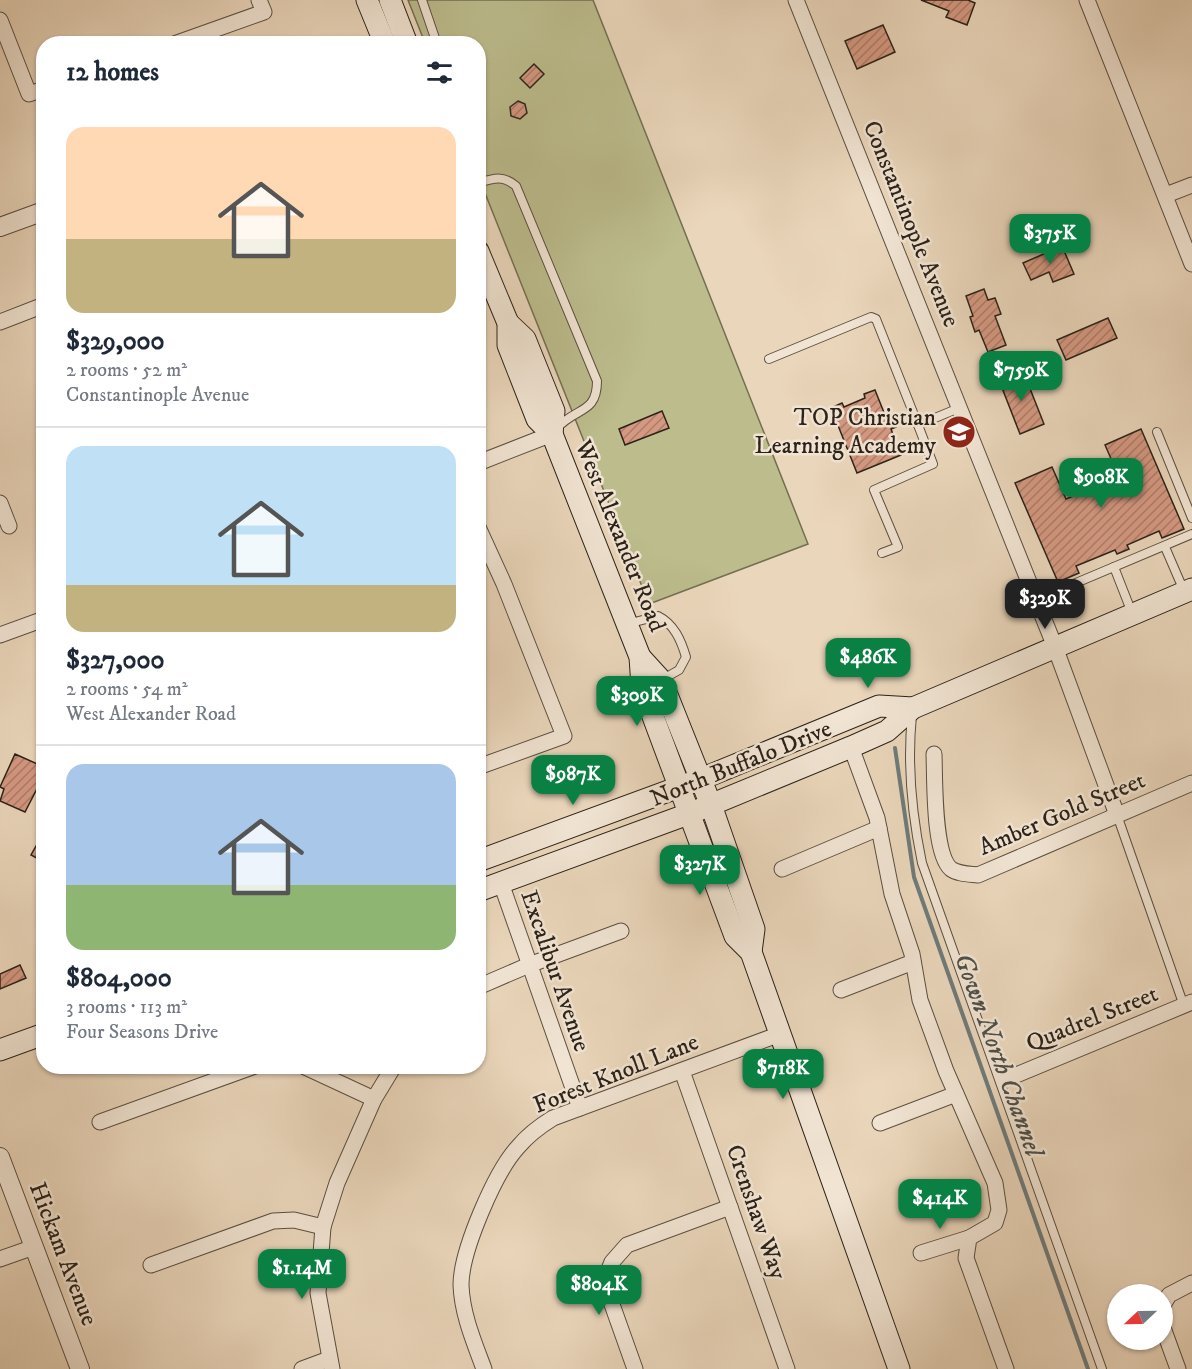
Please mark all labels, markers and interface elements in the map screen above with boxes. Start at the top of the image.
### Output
text: 12 homes [66,56,159,89]
icon: filters [423,56,456,89]
street label: Constantinople Avenue [856,116,966,332]
icon: home [207,166,315,274]
pin: $375K [1008,214,1092,265]
text: $375K [1024,221,1076,246]
text: $329,000 [66,325,165,358]
pin: $759K [979,351,1063,402]
text: 2 rooms · 52 m² [66,358,187,383]
text: $759K [993,358,1049,383]
text: Constantinople Avenue [66,383,249,408]
place label: TOP Christian Learning Academy [755,403,937,461]
school or university icon: TOP Christian Learning Academy [941,414,977,450]
street label: West Alexander Road [567,435,672,636]
pin: $908K [1059,458,1143,509]
text: $908K [1073,465,1129,490]
icon: home [207,485,315,593]
pin: $329K [1003,579,1087,630]
text: $329K [1019,586,1071,611]
pin: $486K [826,638,910,689]
text: $327,000 [66,644,165,677]
text: $486K [840,645,896,670]
pin: $309K [595,676,679,727]
text: 2 rooms · 54 m² [66,677,188,702]
text: $309K [610,683,664,708]
text: West Alexander Road [66,702,236,727]
street label: North Buffalo Drive [646,714,836,814]
pin: $987K [531,755,615,806]
text: $987K [545,762,601,787]
street label: Amber Gold Street [974,765,1150,863]
icon: home [207,803,315,911]
pin: $327K [658,845,742,896]
text: $327K [674,852,726,877]
street label: Excalibur Avenue [513,886,597,1056]
water label: Gown North Channel [946,949,1051,1164]
text: $804,000 [66,962,172,995]
street label: Quadrel Street [1022,979,1163,1059]
text: 3 rooms · 113 m² [66,995,187,1020]
text: Four Seasons Drive [66,1020,218,1045]
street label: Forest Knoll Lane [529,1027,703,1121]
pin: $718K [741,1049,825,1100]
text: $718K [757,1056,809,1081]
street label: Crenshaw Way [719,1141,793,1284]
street label: Hickam Avenue [22,1178,104,1330]
pin: $414K [898,1179,982,1230]
text: $414K [912,1186,968,1211]
pin: $1.14M [253,1249,351,1300]
text: $1.14M [272,1256,332,1281]
pin: $804K [557,1265,641,1316]
text: $804K [570,1272,628,1297]
north arrow [1107,1284,1173,1350]
map controls [1107,1284,1173,1350]

